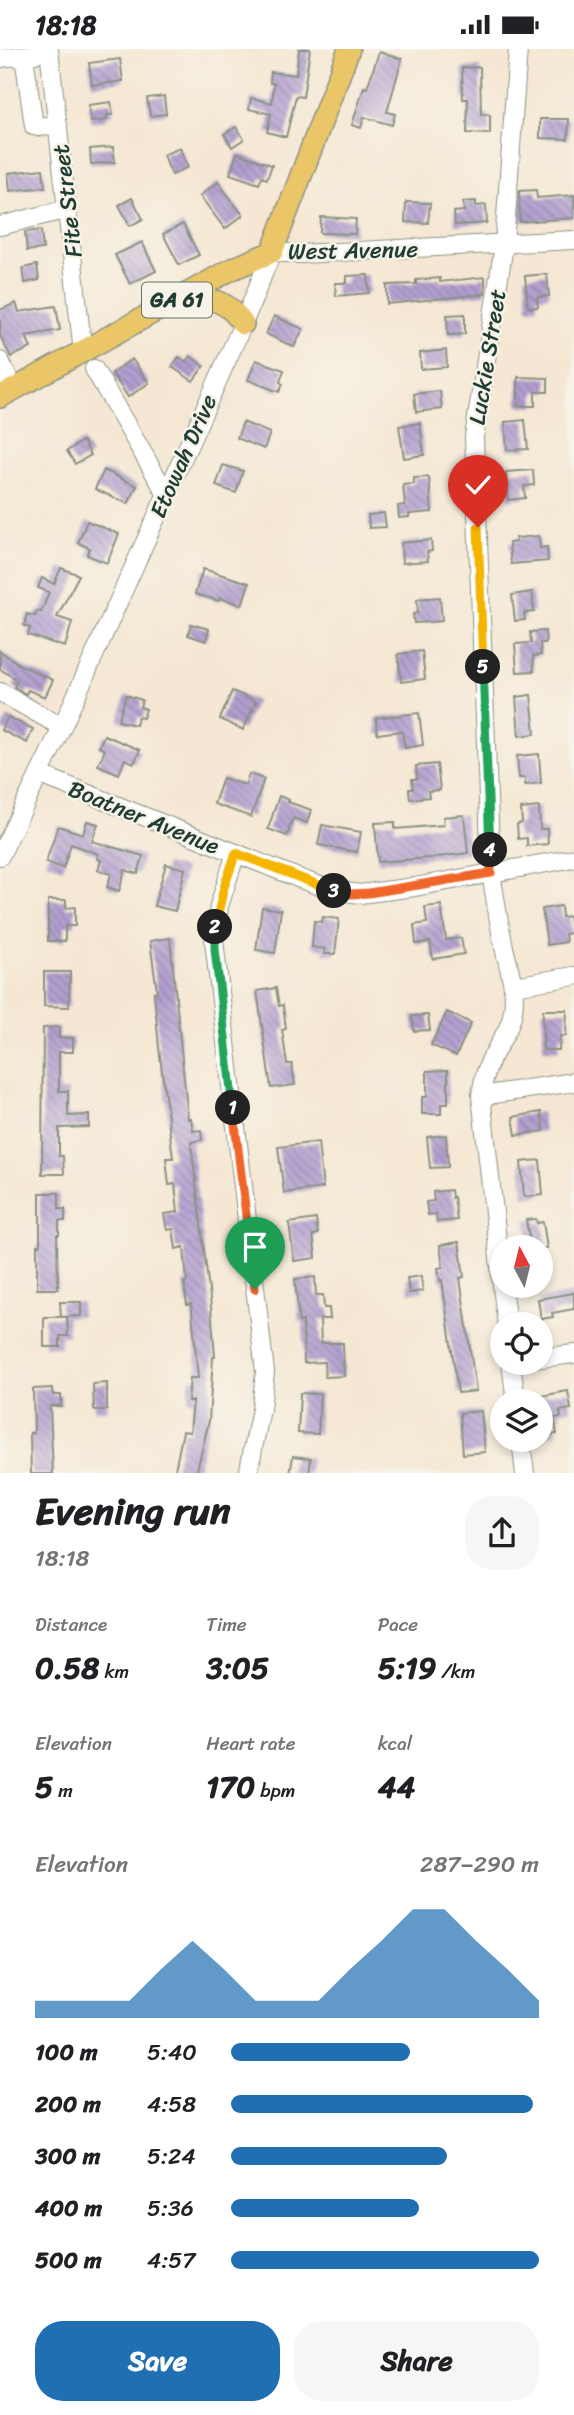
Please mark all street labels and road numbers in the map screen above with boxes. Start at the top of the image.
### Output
street label: Fite Street [40,142,95,260]
street label: West Avenue [287,229,419,272]
road number: GA 61 [142,282,212,317]
street label: Luckie Street [457,286,518,428]
street label: Etowah Drive [138,387,229,525]
street label: Boatner Avenue [62,768,226,866]

